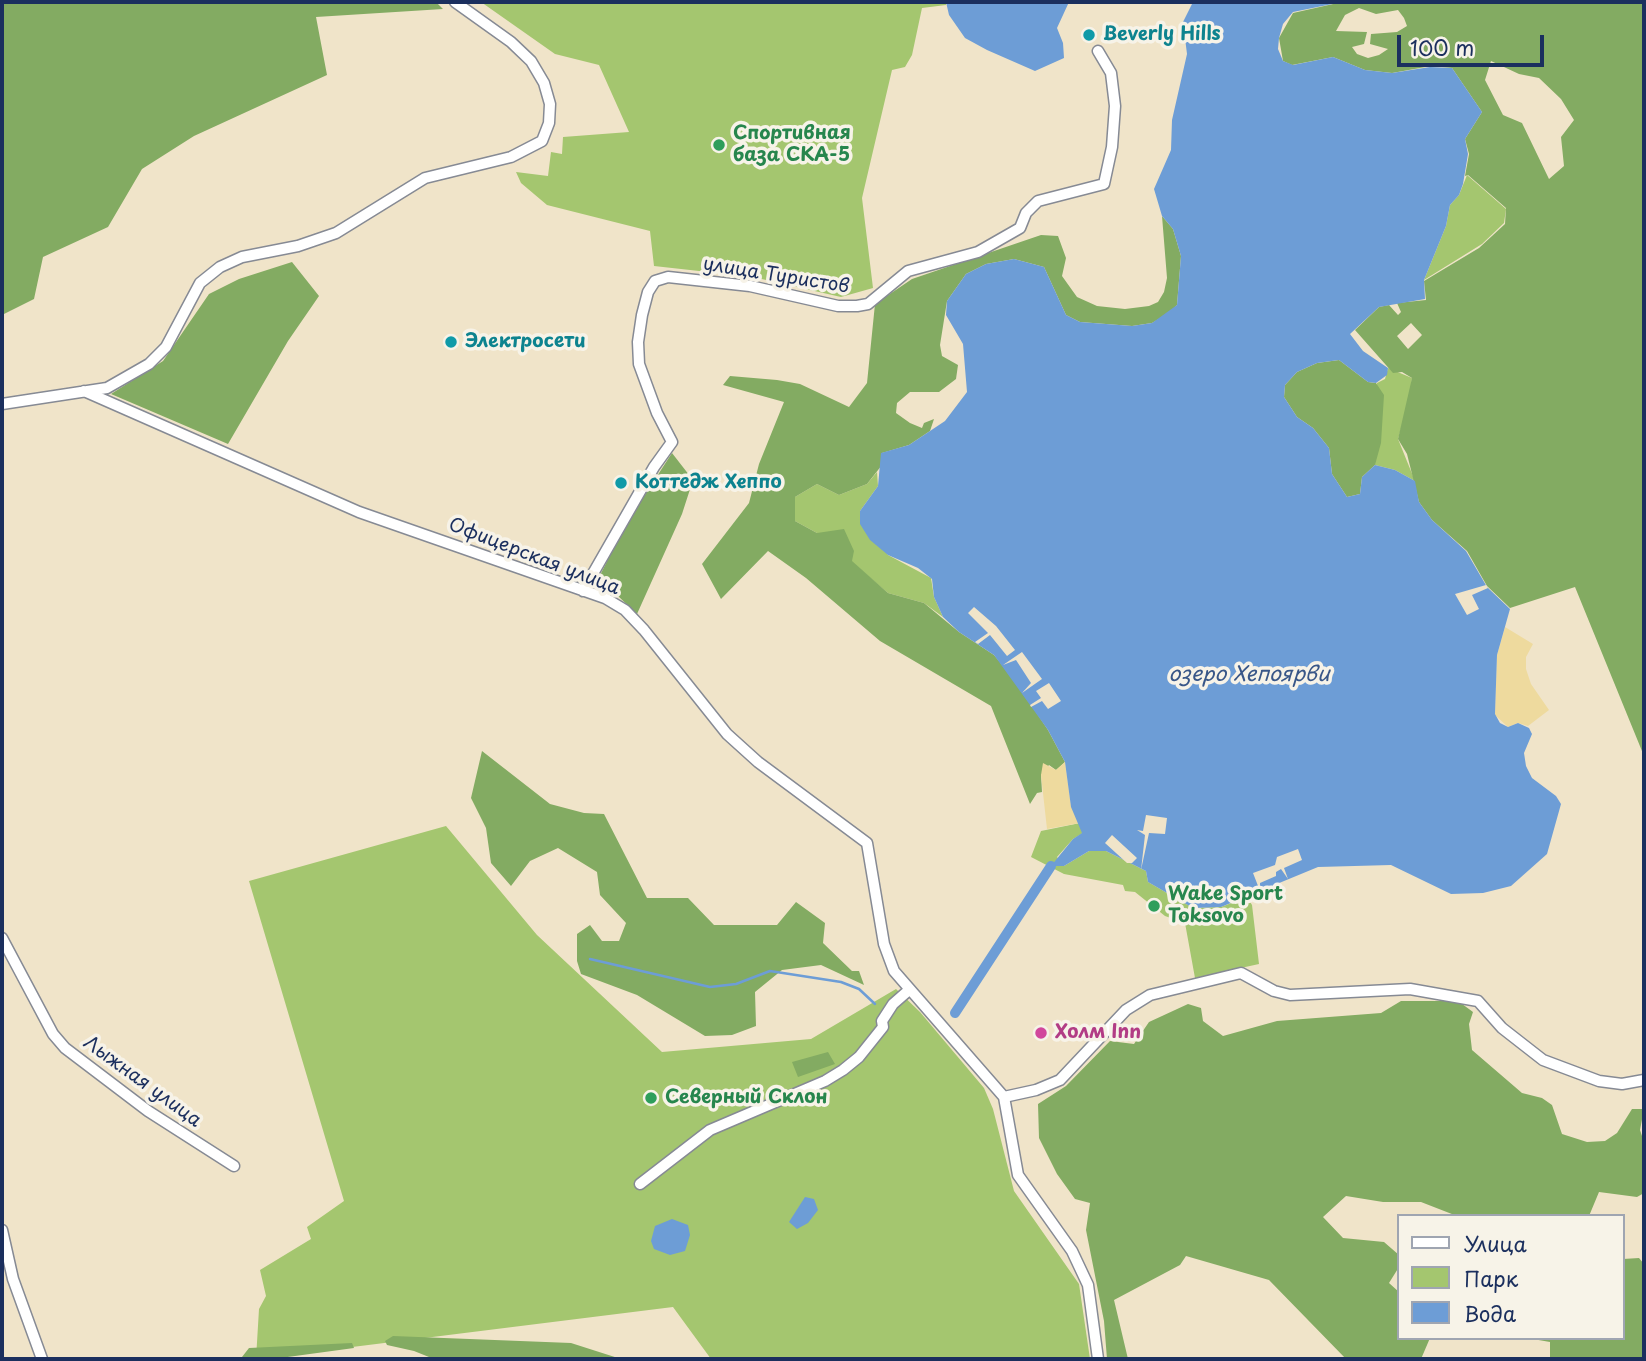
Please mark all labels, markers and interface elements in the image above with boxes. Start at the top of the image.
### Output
scale bar [1401,21,1548,65]
place label: Beverly Hills [1103,24,1221,46]
marker: Beverly Hills [1081,27,1097,43]
text: 100 m [1410,31,1474,63]
place label: Спортивная база СКА-5 [733,123,851,167]
marker: Спортивная база СКА-5 [711,137,727,153]
street label: улица Туристов [701,253,851,299]
place label: Электросети [465,331,586,353]
marker: Электросети [443,334,459,350]
place label: Коттедж Хеппо [635,472,782,494]
marker: Коттедж Хеппо [613,475,629,491]
street label: Офицерская улица [445,514,623,600]
water label: озеро Хепоярви [1168,662,1330,688]
place label: Wake Sport Toksovo [1168,884,1283,928]
marker: Wake Sport Toksovo [1146,898,1162,914]
place label: Холм Inn [1055,1022,1141,1044]
marker: Холм Inn [1033,1025,1049,1041]
street label: Лыжная улица [79,1032,205,1132]
place label: Северный Склон [665,1087,827,1109]
marker: Северный Склон [643,1090,659,1106]
legend [1398,1214,1625,1340]
text: Улица [1464,1227,1527,1259]
text: Парк [1464,1262,1518,1294]
text: Вода [1464,1297,1516,1329]

